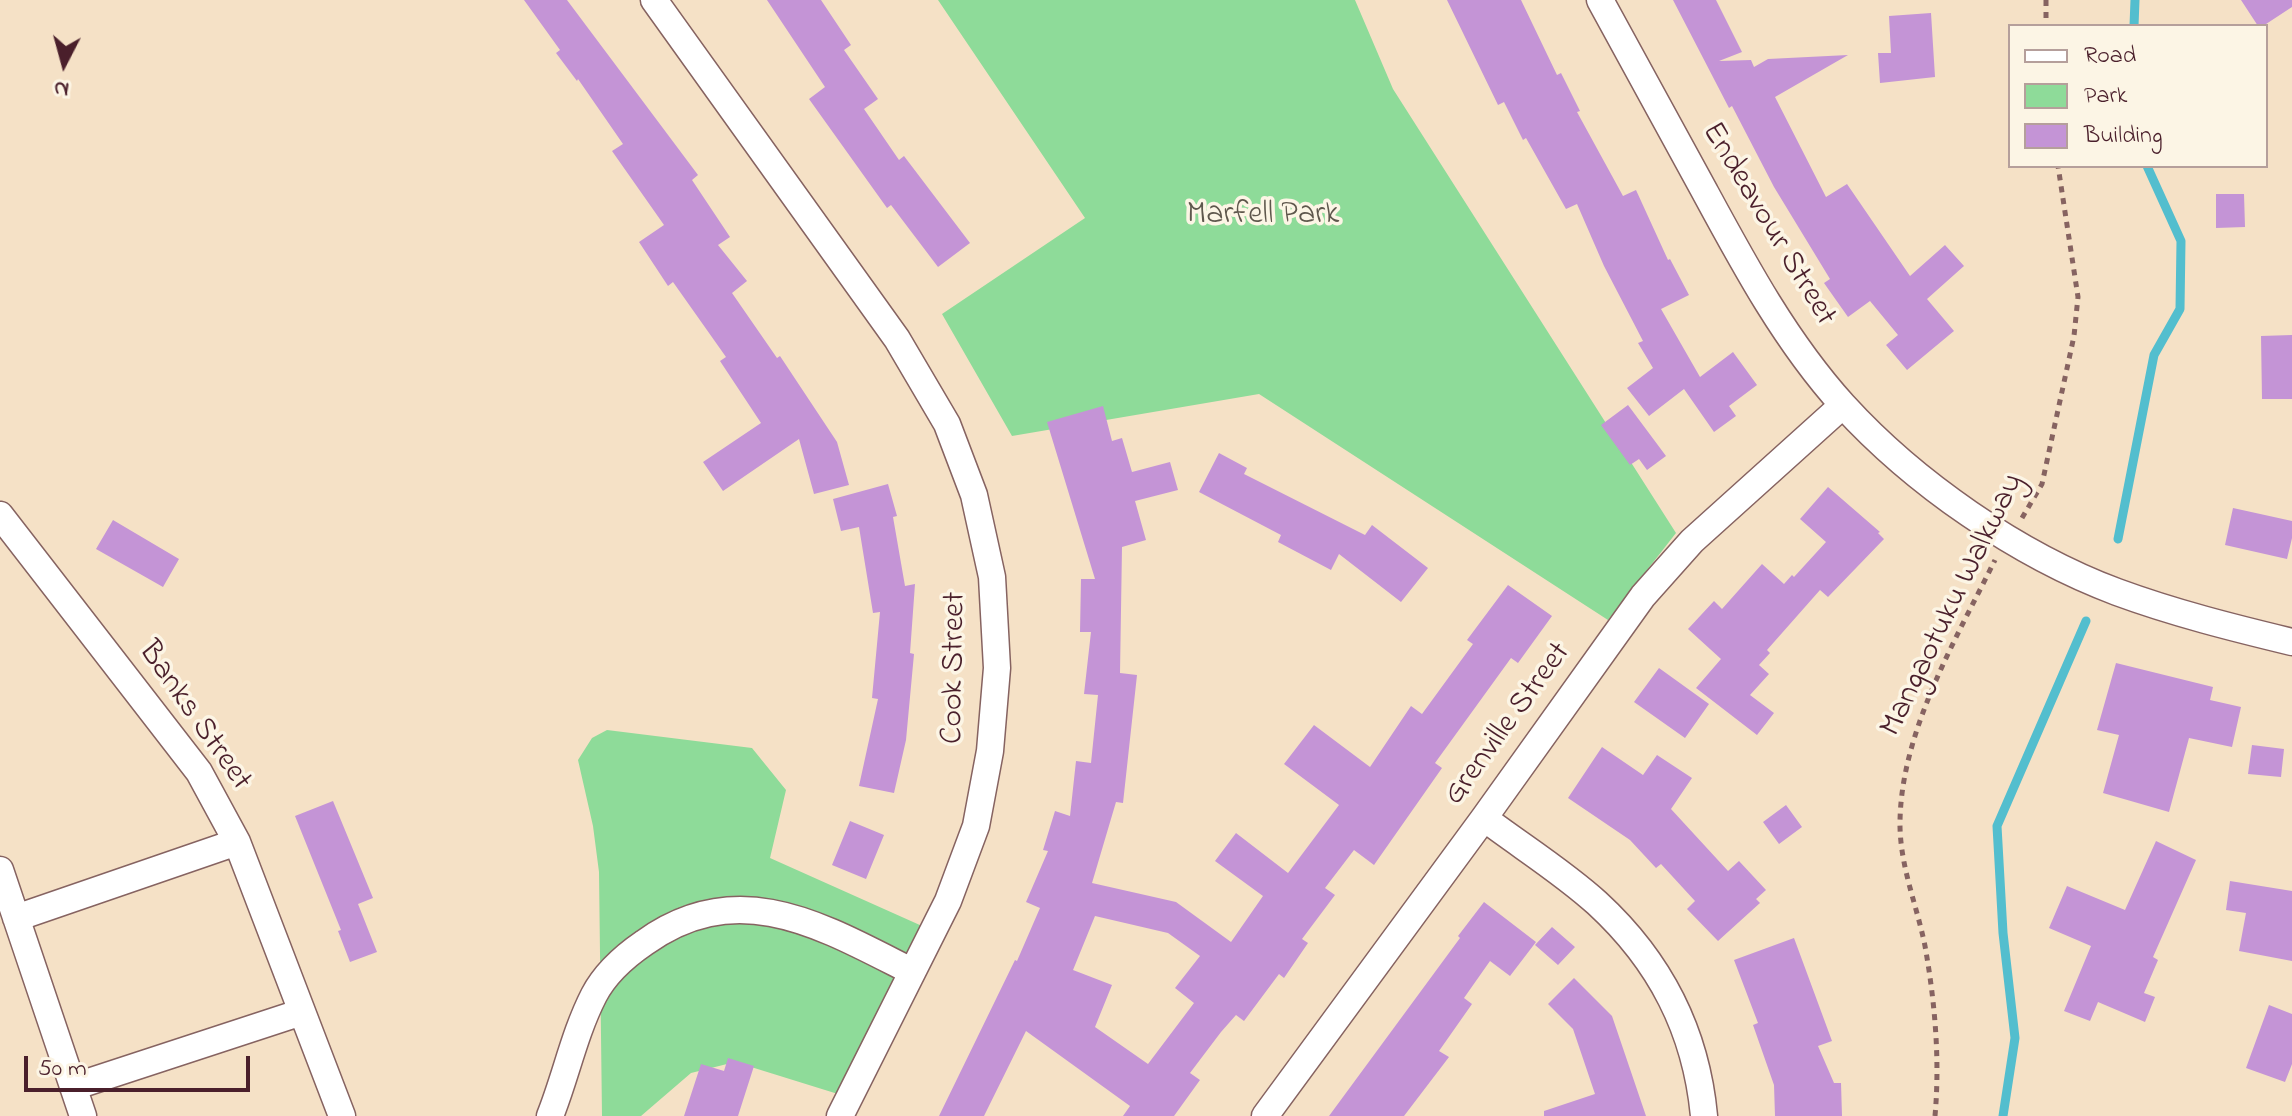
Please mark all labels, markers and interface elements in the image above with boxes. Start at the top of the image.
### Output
north arrow [24,24,104,104]
legend [2008,24,2268,168]
text: Road [2084,39,2136,74]
text: N [52,71,71,105]
text: Park [2084,79,2127,114]
street label: Endeavour Street [1691,116,1843,334]
text: Building [2084,119,2163,154]
park label: Marfell Park [1187,198,1339,236]
street label: Mangaotuku Walkway [1874,468,2034,744]
street label: Cook Street [935,591,977,745]
street label: Banks Street [128,635,258,799]
street label: Grenville Street [1437,636,1581,814]
scale bar [28,1040,254,1090]
text: 50 m [38,1052,87,1087]

